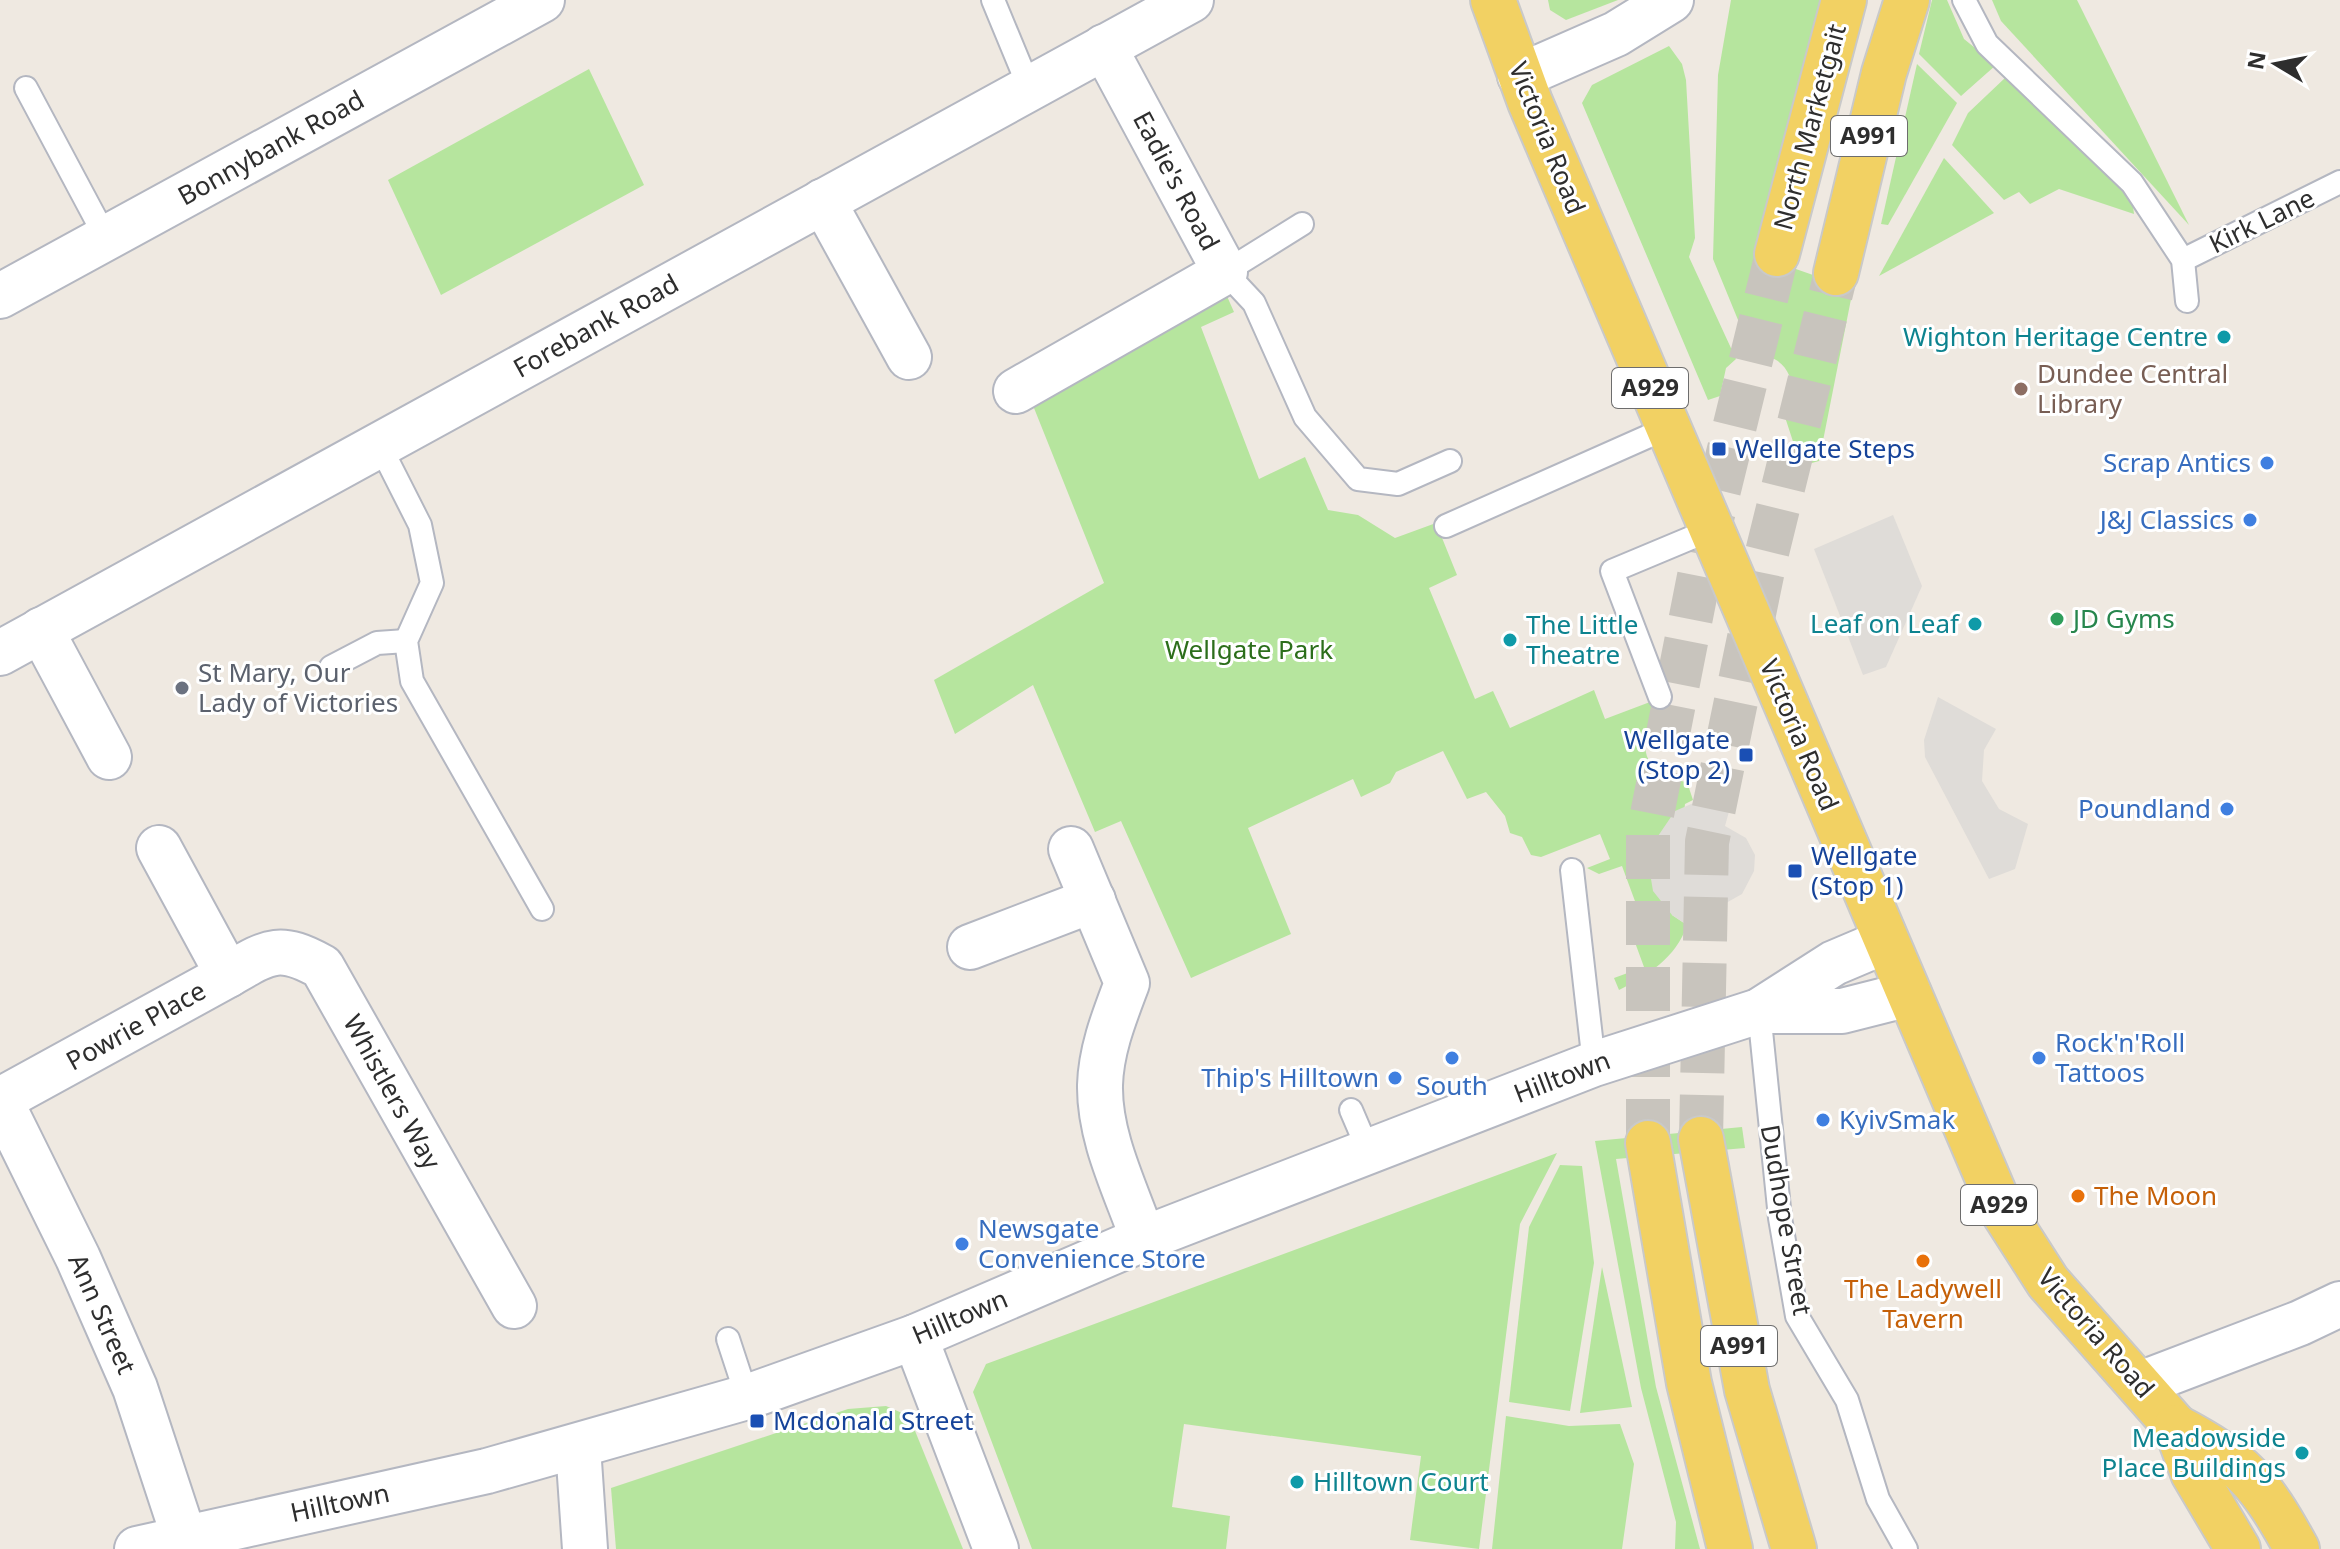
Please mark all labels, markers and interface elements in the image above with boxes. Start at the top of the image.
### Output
street label: North Marketgait [1764,20,1854,234]
north arrow [2236,24,2316,104]
text: N [2239,49,2272,72]
street label: Victoria Road [1501,56,1595,219]
street label: Bonnybank Road [171,81,370,213]
street label: Eadie's Road [1125,105,1229,256]
road number: A991 [1831,116,1907,156]
street label: Kirk Lane [2203,179,2320,261]
street label: Forebank Road [506,265,685,385]
place label: Wighton Heritage Centre [1903,318,2208,354]
marker: Wighton Heritage Centre [2215,328,2233,346]
place label: Dundee Central Library [2037,355,2228,421]
road number: A929 [1612,368,1688,408]
marker: Dundee Central Library [2012,380,2030,398]
place label: Wellgate Steps [1735,430,1915,466]
marker: Wellgate Steps [1710,440,1728,458]
place label: Scrap Antics [2103,444,2251,480]
marker: Scrap Antics [2258,454,2276,472]
place label: J&J Classics [2097,501,2234,537]
marker: J&J Classics [2241,511,2259,529]
place label: JD Gyms [2070,600,2175,636]
place label: Leaf on Leaf [1810,605,1961,641]
place label: The Little Theatre [1526,606,1638,672]
marker: JD Gyms [2048,610,2066,628]
marker: Leaf on Leaf [1966,615,1984,633]
park label: Wellgate Park [1165,631,1333,667]
marker: The Little Theatre [1501,631,1519,649]
street label: Victoria Road [1752,653,1848,816]
place label: St Mary, Our Lady of Victories [198,654,398,720]
marker: St Mary, Our Lady of Victories [173,679,191,697]
place label: Wellgate (Stop 2) [1624,721,1730,787]
marker: Wellgate (Stop 2) [1737,746,1755,764]
place label: Poundland [2078,790,2211,826]
marker: Poundland [2218,800,2236,818]
place label: Wellgate (Stop 1) [1811,837,1917,903]
marker: Wellgate (Stop 1) [1786,862,1804,880]
street label: Powrie Place [59,972,212,1078]
street label: Whistlers Way [336,1008,451,1176]
place label: Rock'n'Roll Tattoos [2055,1024,2185,1090]
street label: Hilltown [1508,1041,1615,1111]
marker: South [1443,1049,1461,1067]
marker: Rock'n'Roll Tattoos [2030,1049,2048,1067]
place label: Thip's Hilltown [1201,1059,1379,1095]
place label: South [1416,1067,1488,1103]
marker: Thip's Hilltown [1386,1069,1404,1087]
place label: KyivSmak [1839,1101,1955,1137]
marker: KyivSmak [1814,1111,1832,1129]
street label: Dudhope Street [1753,1122,1821,1318]
place label: The Moon [2094,1177,2217,1213]
road number: A929 [1961,1185,2037,1225]
marker: The Moon [2069,1187,2087,1205]
place label: Newsgate Convenience Store [978,1210,1206,1276]
marker: Newsgate Convenience Store [953,1235,971,1253]
street label: Ann Street [60,1248,145,1379]
marker: The Ladywell Tavern [1914,1252,1932,1270]
street label: Victoria Road [2030,1260,2163,1405]
place label: The Ladywell Tavern [1844,1270,2002,1336]
street label: Hilltown [906,1280,1013,1352]
road number: A991 [1701,1326,1777,1366]
place label: Mcdonald Street [773,1402,974,1438]
marker: Mcdonald Street [748,1412,766,1430]
place label: Meadowside Place Buildings [2101,1419,2286,1485]
marker: Meadowside Place Buildings [2293,1444,2311,1462]
place label: Hilltown Court [1313,1463,1489,1499]
marker: Hilltown Court [1288,1473,1306,1491]
street label: Hilltown [287,1474,393,1530]

